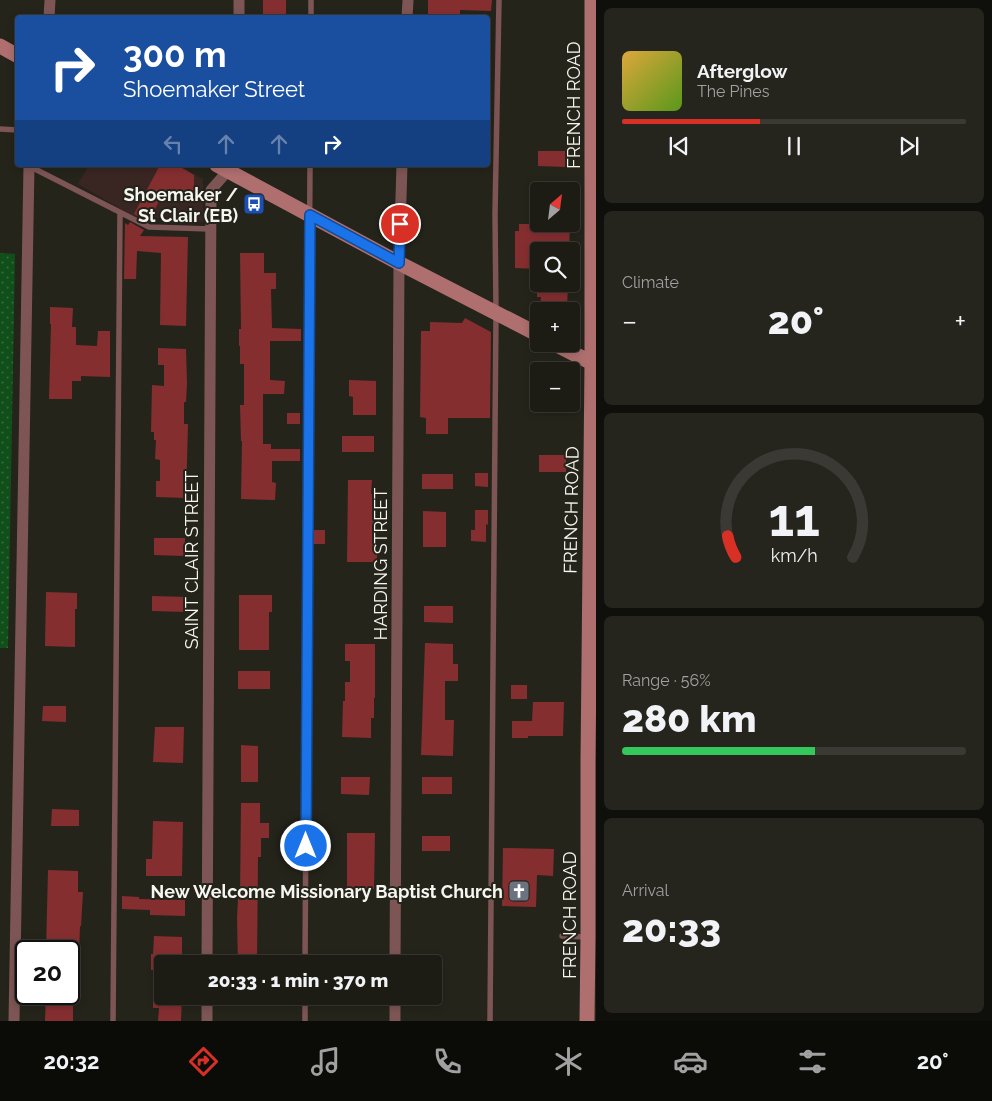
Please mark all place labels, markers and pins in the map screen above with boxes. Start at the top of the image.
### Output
place label: Shoemaker / St Clair (EB) [124,184,238,226]
bus stop icon: Shoemaker / St Clair (EB) [242,192,266,216]
pin [379,203,421,245]
church icon: New Welcome Missionary Baptist Church [507,879,531,903]
place label: New Welcome Missionary Baptist Church [151,881,503,902]

